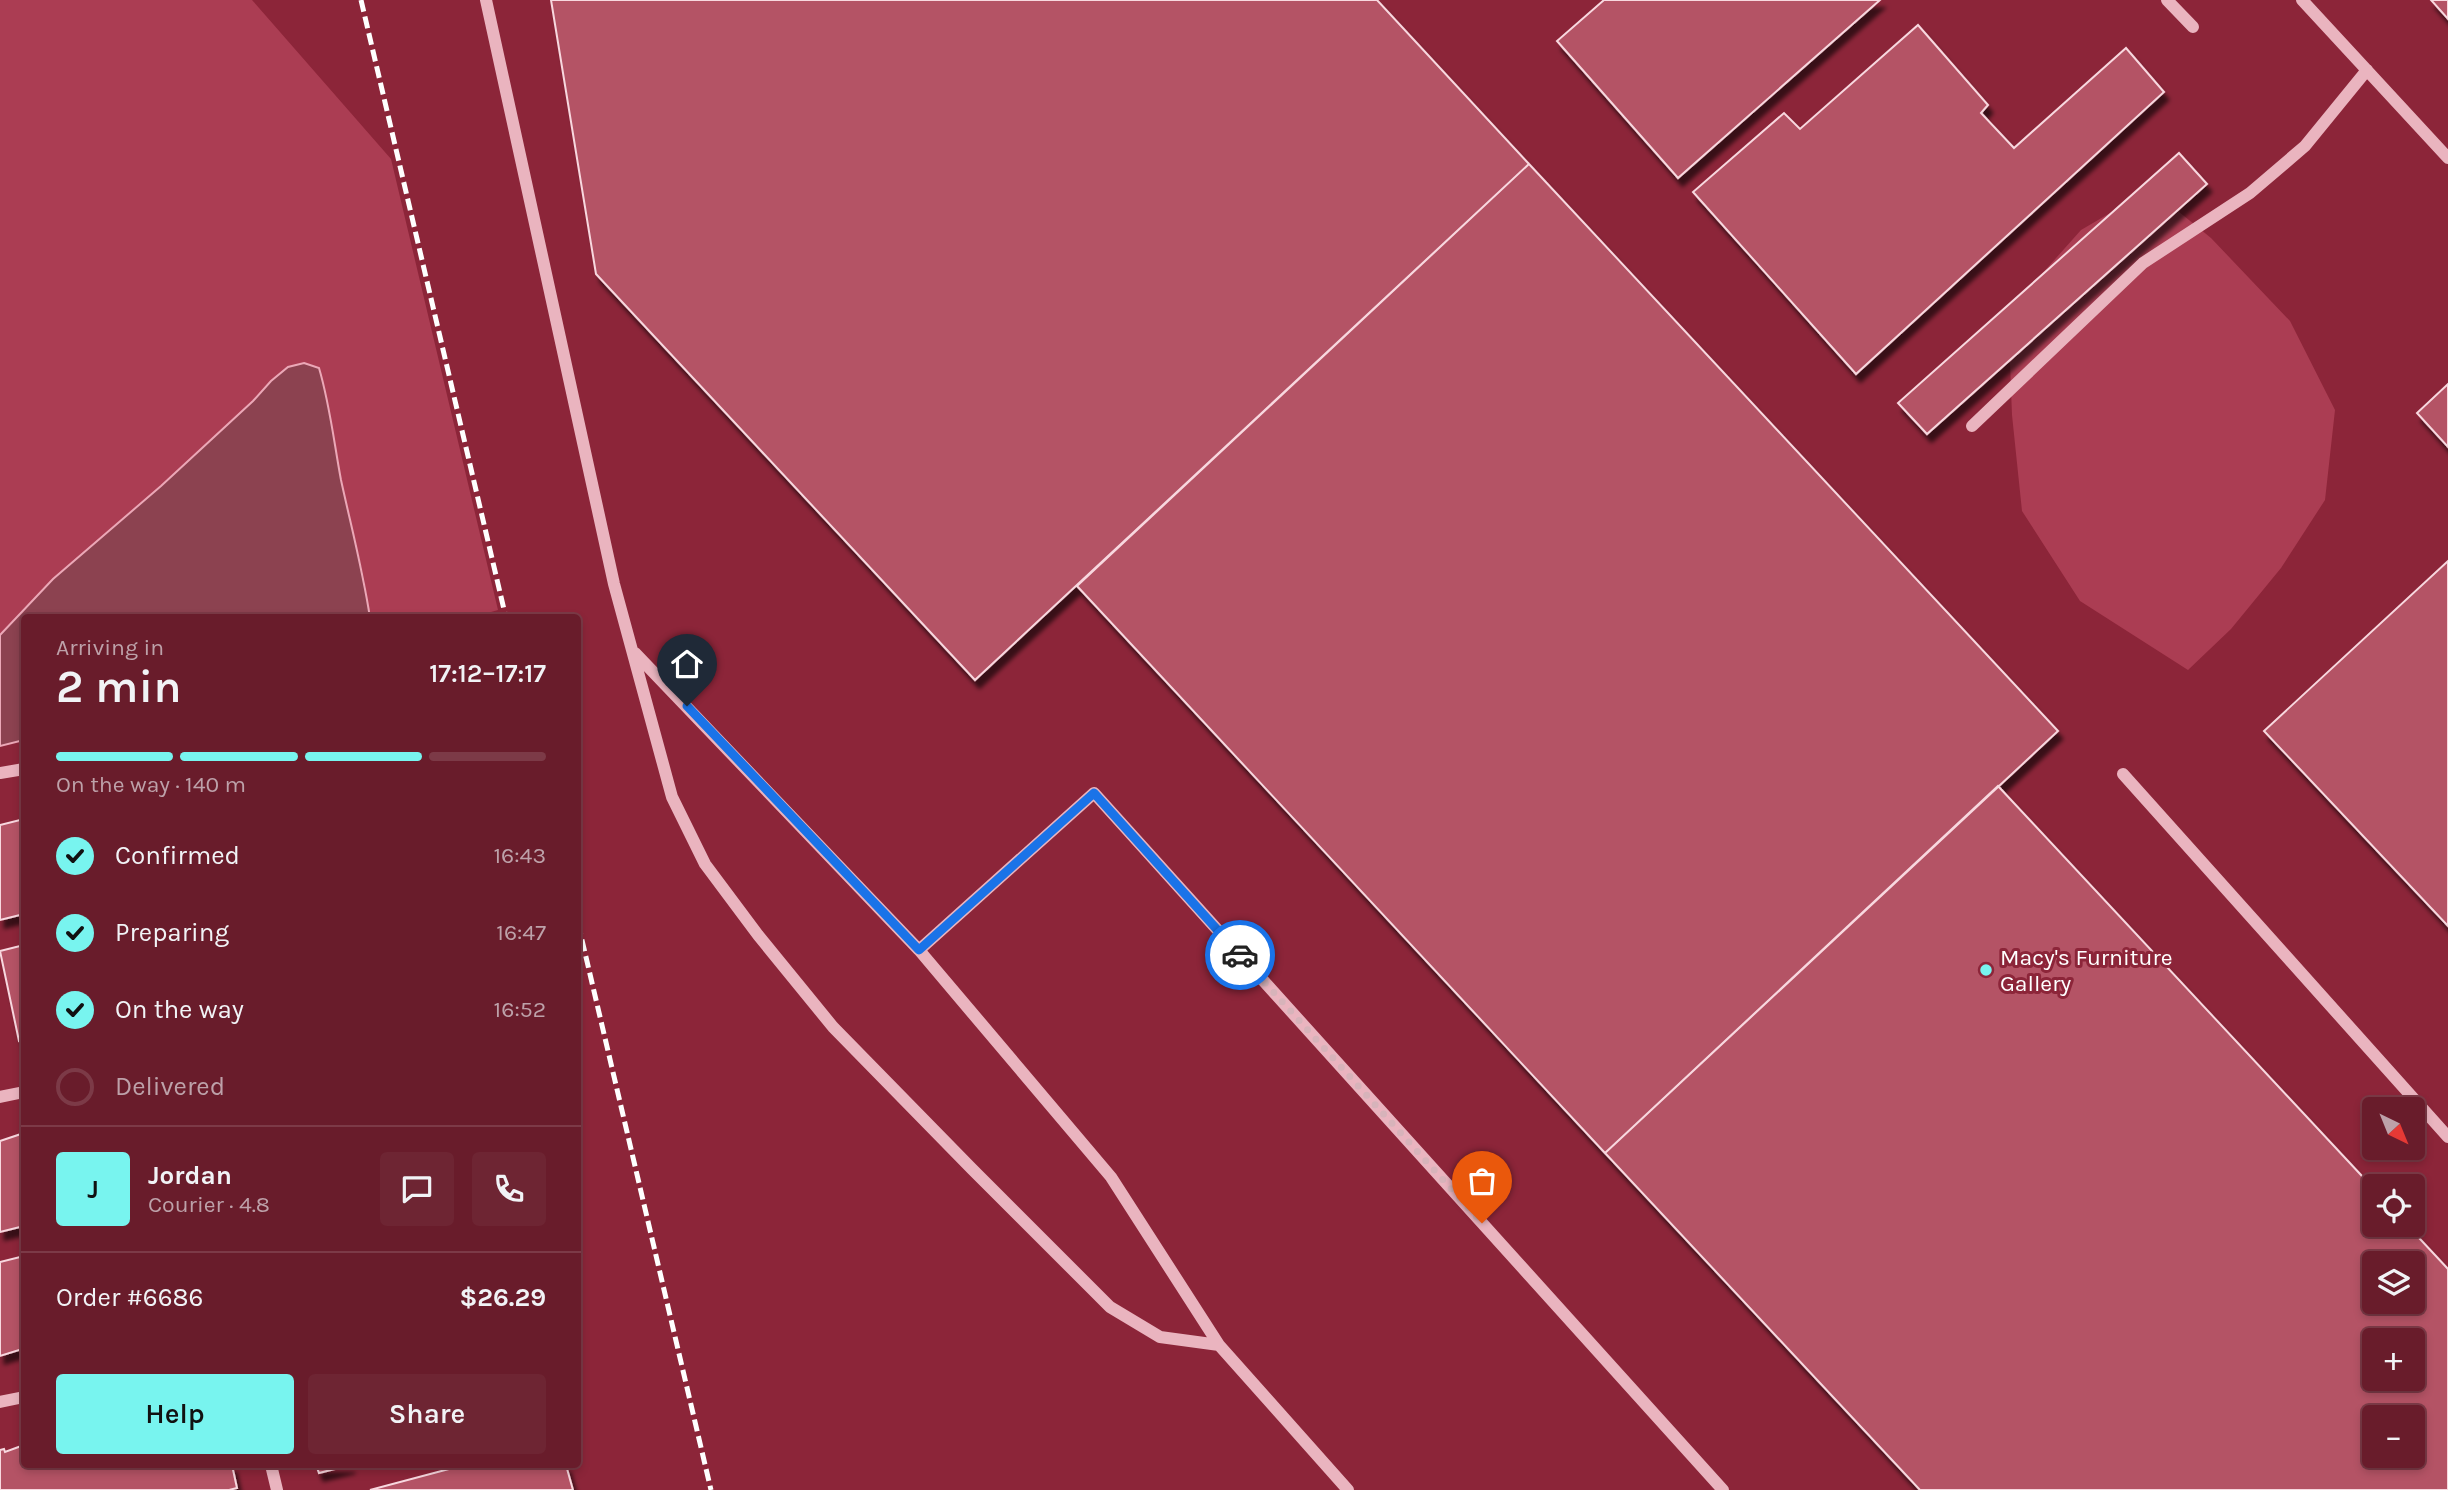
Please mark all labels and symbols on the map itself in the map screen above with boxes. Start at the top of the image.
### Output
pin [657,634,717,706]
courier [1205,920,1275,990]
place label: Macy's Furniture Gallery [2000,944,2173,997]
marker: Macy's Furniture Gallery [1978,962,1994,978]
north arrow [2362,1097,2426,1160]
pin [1452,1151,1512,1223]

